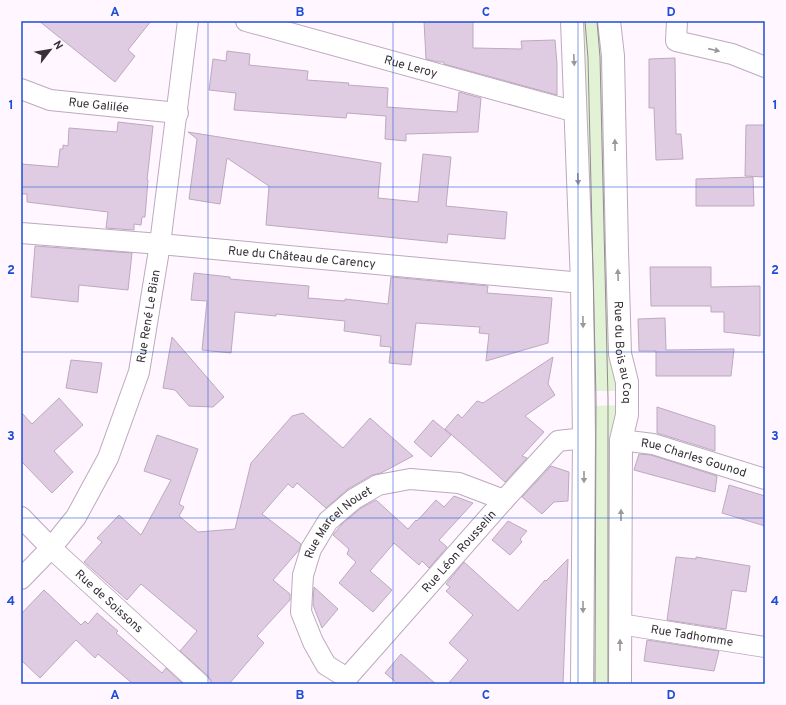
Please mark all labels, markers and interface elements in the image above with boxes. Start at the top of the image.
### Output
text: A [110,5,120,21]
text: B [296,5,305,21]
text: C [482,5,490,21]
text: D [666,5,676,21]
north arrow [30,30,70,70]
text: N [50,38,66,52]
one-way arrow [708,47,721,53]
street label: Rue Leroy [382,52,439,82]
one-way arrow [570,54,577,66]
street label: Rue Galilée [68,95,130,117]
text: 1 [8,98,14,114]
text: 1 [772,98,778,114]
one-way arrow [612,138,618,151]
one-way arrow [575,173,582,185]
street label: Rue du Château de Carency [227,243,376,273]
text: 2 [7,263,15,279]
text: 2 [771,263,779,279]
street label: Rue René Le Bian [134,268,165,364]
one-way arrow [614,269,621,281]
street label: Rue du Bois au Coq [609,301,634,404]
one-way arrow [580,316,586,329]
text: 3 [7,429,15,445]
text: 3 [771,429,779,445]
street label: Rue Charles Gounod [640,436,748,482]
one-way arrow [581,471,587,484]
street label: Rue Marcel Nouet [302,483,375,561]
street label: Rue Léon Rousselin [419,507,500,597]
one-way arrow [618,508,624,521]
street label: Rue de Soissons [71,567,146,637]
text: 4 [7,594,15,610]
text: 4 [771,594,779,610]
one-way arrow [580,601,586,614]
street label: Rue Tadhomme [649,622,734,651]
one-way arrow [617,638,623,651]
text: A [110,688,120,704]
text: B [296,688,305,704]
text: C [482,688,490,704]
text: D [666,688,676,704]

